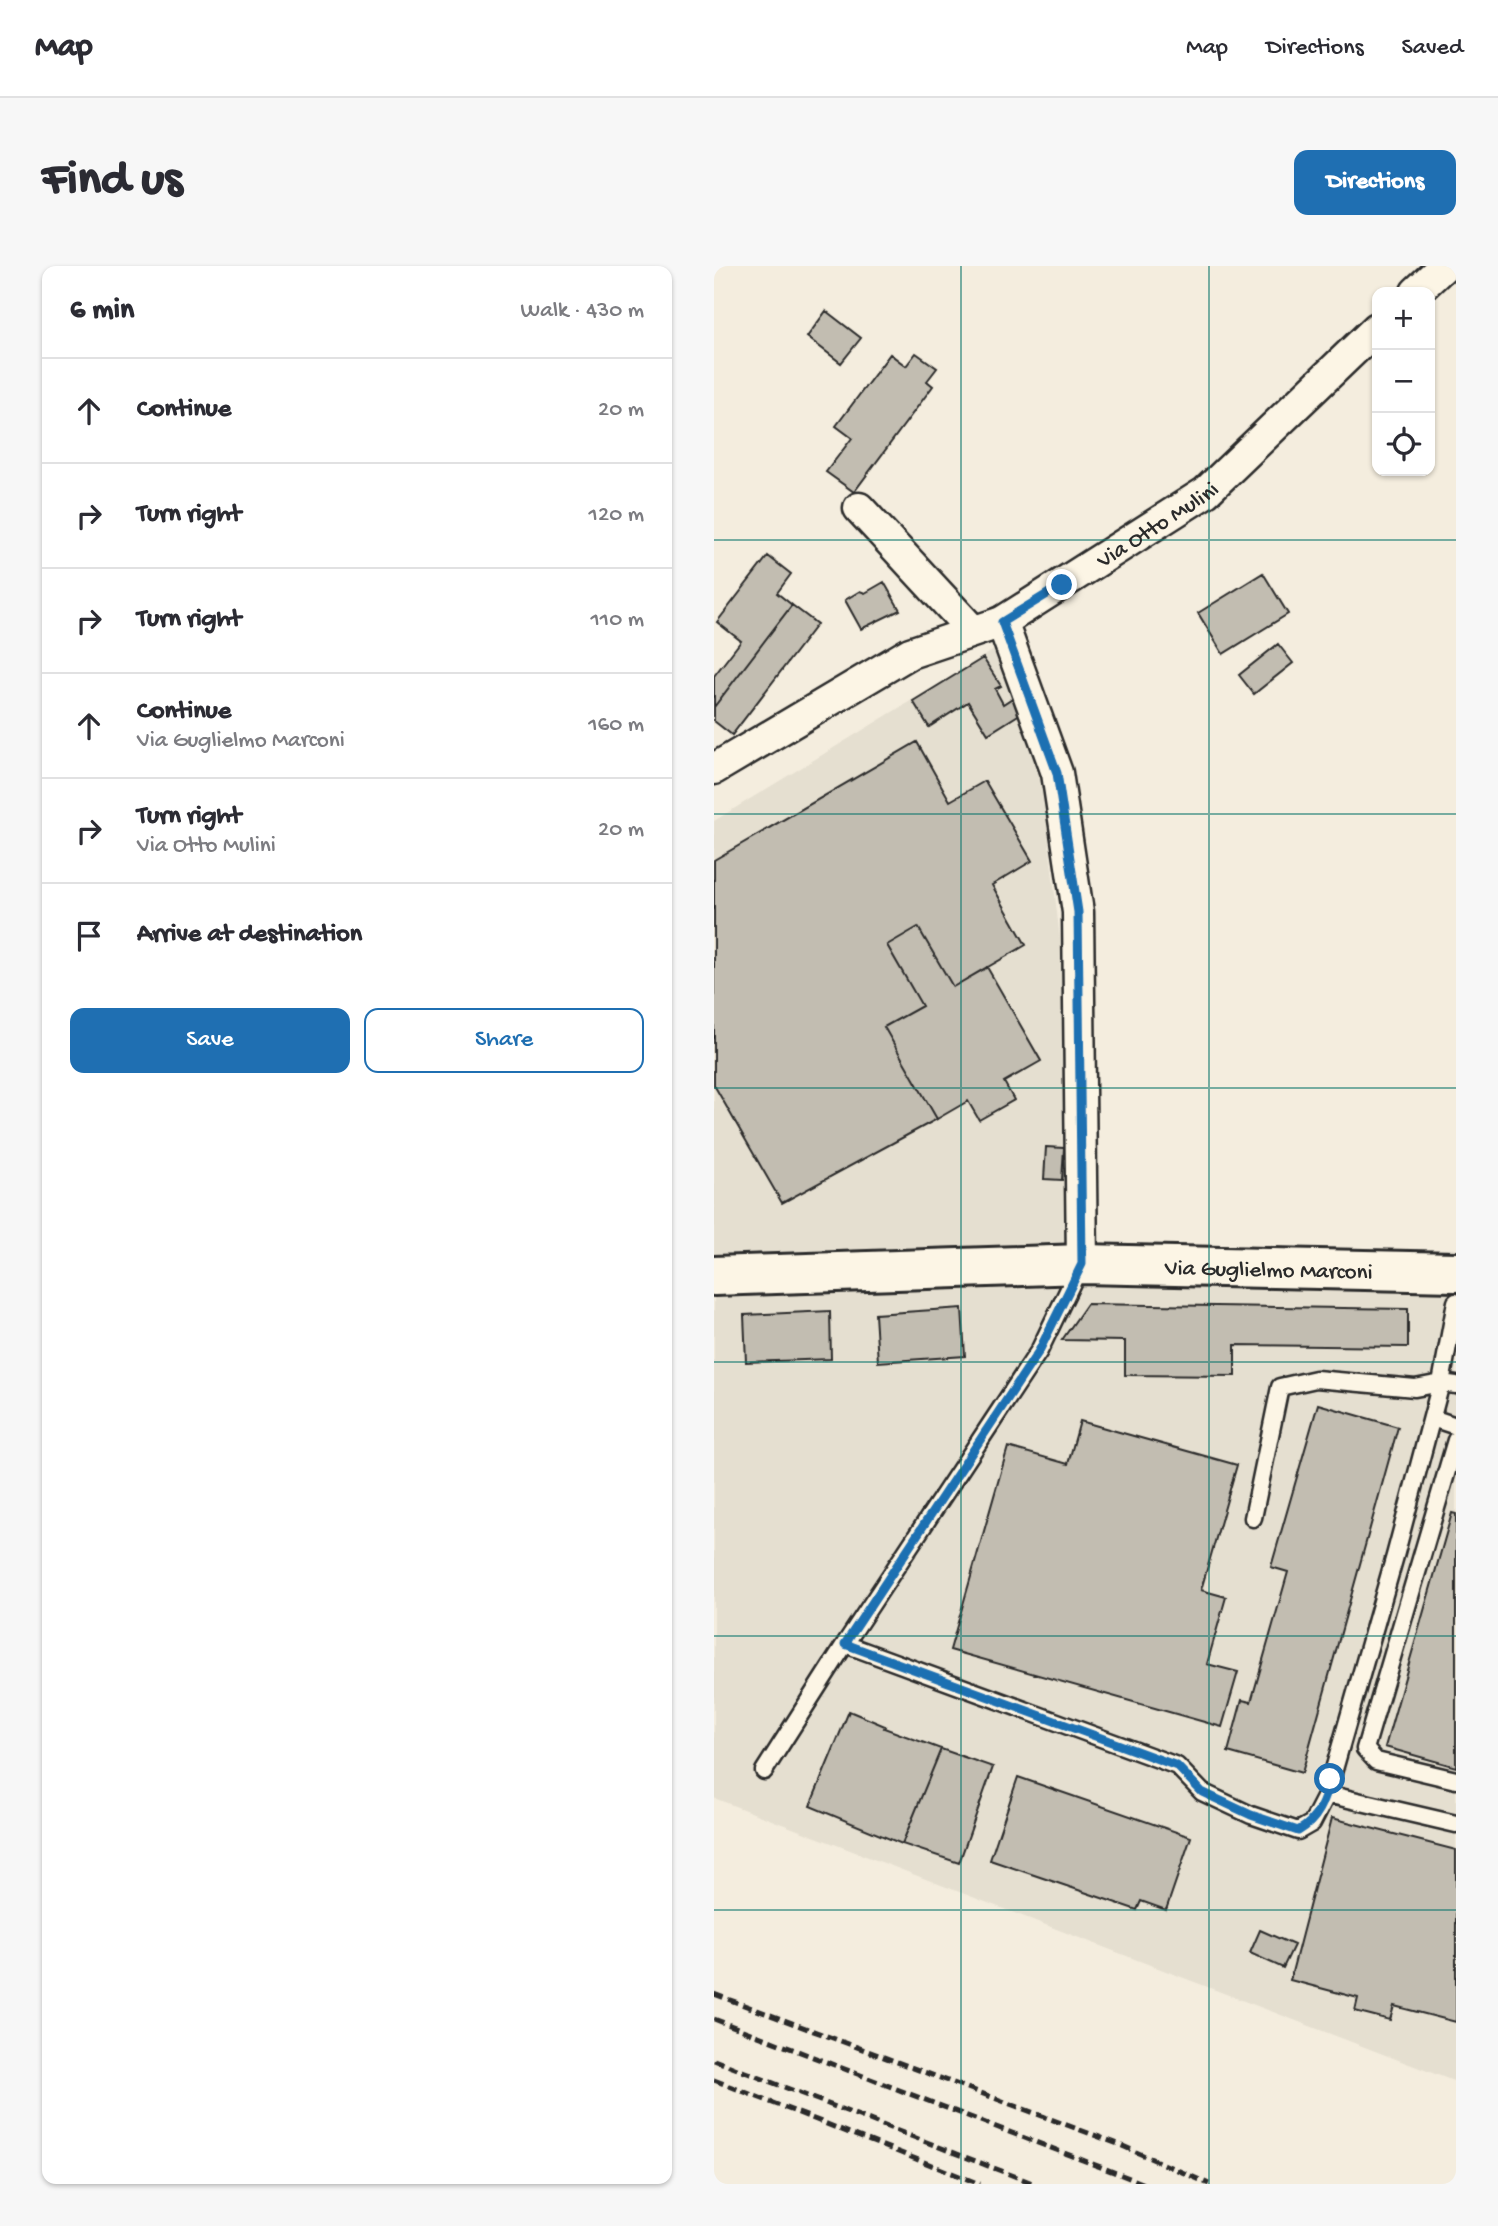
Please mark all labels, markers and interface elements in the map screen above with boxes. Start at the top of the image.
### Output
text: Map [35,29,92,67]
text: Map [1186,34,1228,63]
text: Directions [1266,34,1364,63]
text: Saved [1402,34,1463,63]
button: Directions [1294,150,1456,215]
text: Find us [42,153,182,211]
map controls [1372,287,1435,476]
button: + [1372,287,1435,350]
text: 6 min [70,294,134,329]
text: Walk · 430 m [521,298,644,325]
button: − [1372,350,1435,413]
icon: ahead [70,392,108,430]
text: Continue [137,395,231,426]
text: 20 m [598,397,644,424]
button: locate [1372,413,1435,476]
street label: Via Otto Mulini [1092,477,1225,576]
icon: right [70,497,108,535]
text: Turn right [137,500,241,531]
text: 120 m [589,502,644,529]
route end [1046,569,1077,600]
icon: right [70,602,108,640]
text: Turn right [137,605,241,636]
text: 110 m [591,607,644,634]
text: Continue [137,697,231,728]
icon: ahead [70,707,108,745]
text: 160 m [588,712,644,739]
text: Via Guglielmo Marconi [137,728,345,755]
text: Turn right [137,802,241,833]
icon: right [70,812,108,850]
text: 20 m [598,817,644,844]
text: Via Otto Mulini [137,833,276,860]
icon: arrive [70,917,108,955]
text: Arrive at destination [137,920,362,951]
button: Save [70,1008,350,1073]
button: Share [364,1008,644,1073]
street label: Via Guglielmo Marconi [1164,1256,1373,1287]
route start [1314,1763,1345,1794]

